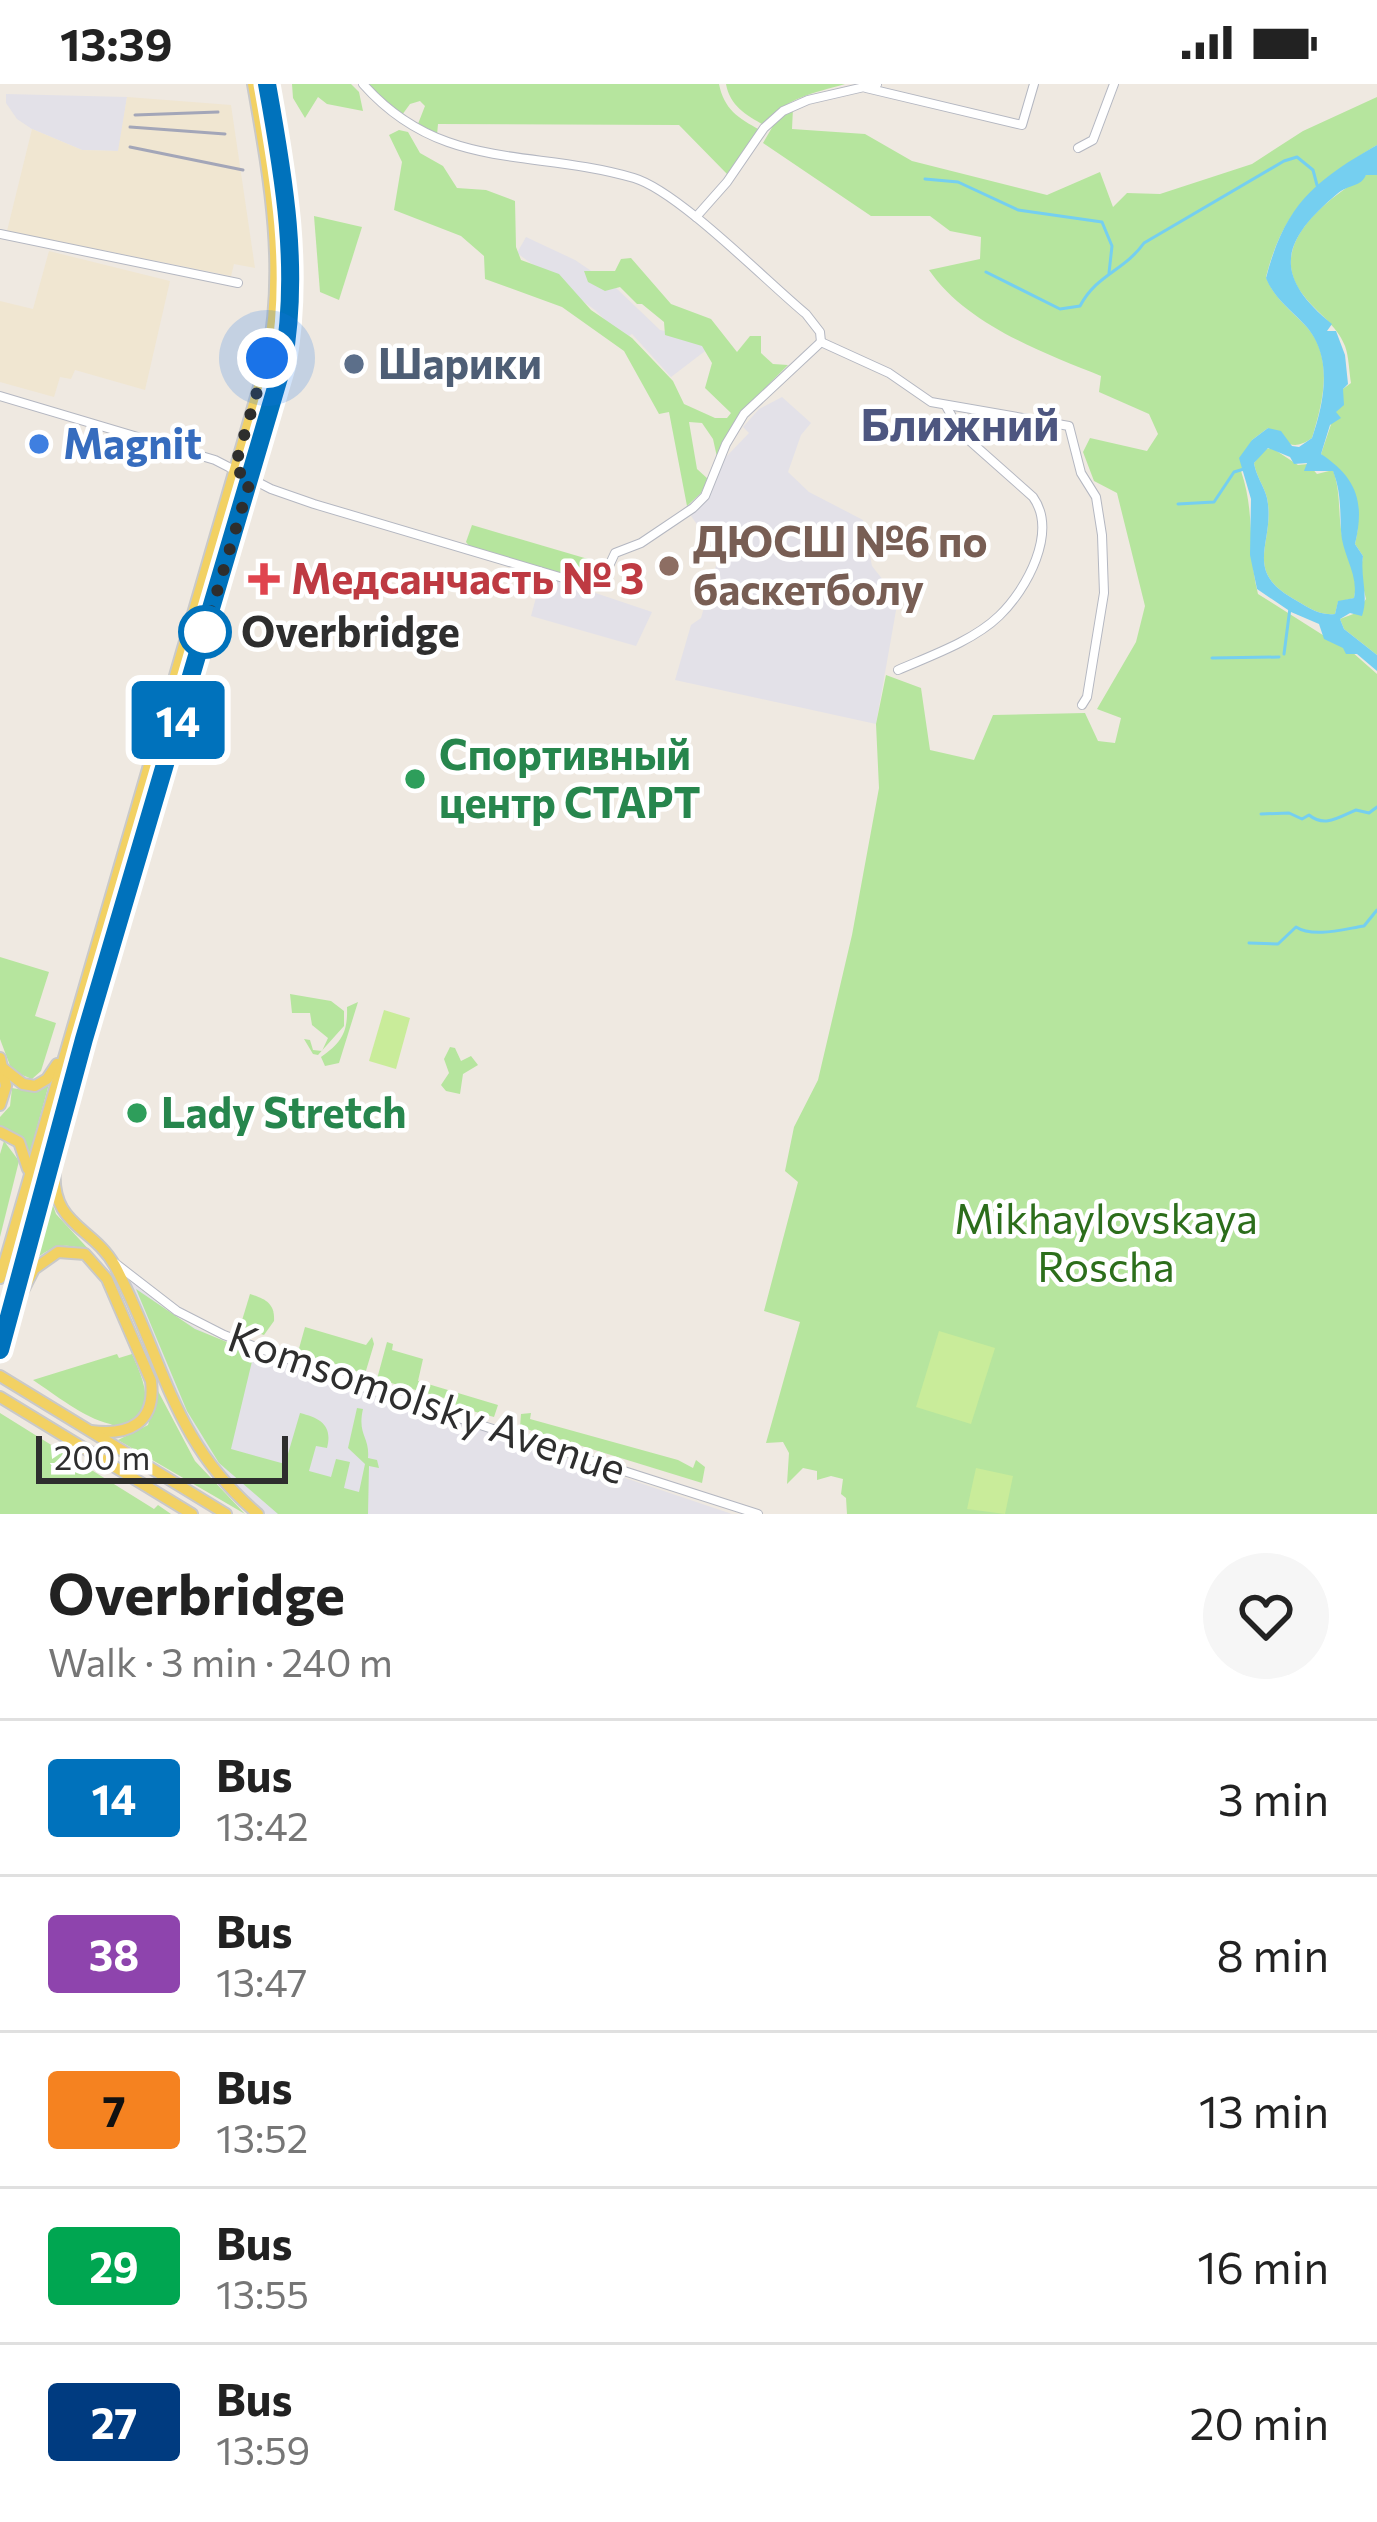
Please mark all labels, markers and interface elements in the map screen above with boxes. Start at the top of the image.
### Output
text: 13:39 [60,15,172,70]
your location [237,328,297,388]
place label: Шарики [378,336,542,388]
marker: Шарики [341,351,367,377]
district label: Ближний [861,395,1059,450]
place label: Magnit [63,416,202,468]
marker: Magnit [26,431,52,457]
place label: ДЮСШ №6 по баскетболу [693,514,988,614]
place label: Медсанчасть № 3 [291,551,644,603]
marker: ДЮСШ №6 по баскетболу [656,553,682,579]
marker: Медсанчасть № 3 [248,563,280,595]
place label: Overbridge [241,604,460,656]
marker: Overbridge [180,607,230,657]
line badge: 14 [124,681,232,759]
text: 14 [156,694,200,746]
place label: Спортивный центр СТАРТ [439,727,701,827]
marker: Спортивный центр СТАРТ [402,766,428,792]
place label: Lady Stretch [161,1085,407,1137]
marker: Lady Stretch [124,1100,150,1126]
park label: Mikhaylovskaya Roscha [954,1191,1258,1291]
street label: Komsomolsky Avenue [222,1309,633,1494]
scale bar [36,1430,288,1483]
text: 200 m [54,1436,150,1477]
button: heart [1203,1553,1329,1679]
text: Overbridge [48,1557,345,1627]
text: Walk · 3 min · 240 m [48,1637,393,1685]
text: Bus [216,1746,292,1801]
text: 3 min [1218,1770,1329,1825]
text: 14 [92,1772,136,1824]
text: 13:42 [216,1801,309,1849]
text: Bus [216,1902,292,1957]
text: 8 min [1216,1926,1329,1981]
text: 38 [89,1928,139,1980]
text: 13:47 [216,1957,307,2005]
text: Bus [216,2058,292,2113]
text: 13 min [1199,2082,1329,2137]
text: 7 [102,2084,126,2136]
text: 13:52 [216,2113,308,2161]
text: Bus [216,2214,292,2269]
text: 16 min [1197,2238,1329,2293]
text: 29 [89,2240,139,2292]
text: 13:55 [216,2269,309,2317]
text: Bus [216,2370,292,2425]
text: 20 min [1190,2394,1329,2449]
text: 27 [91,2396,137,2448]
text: 13:59 [216,2425,310,2473]

